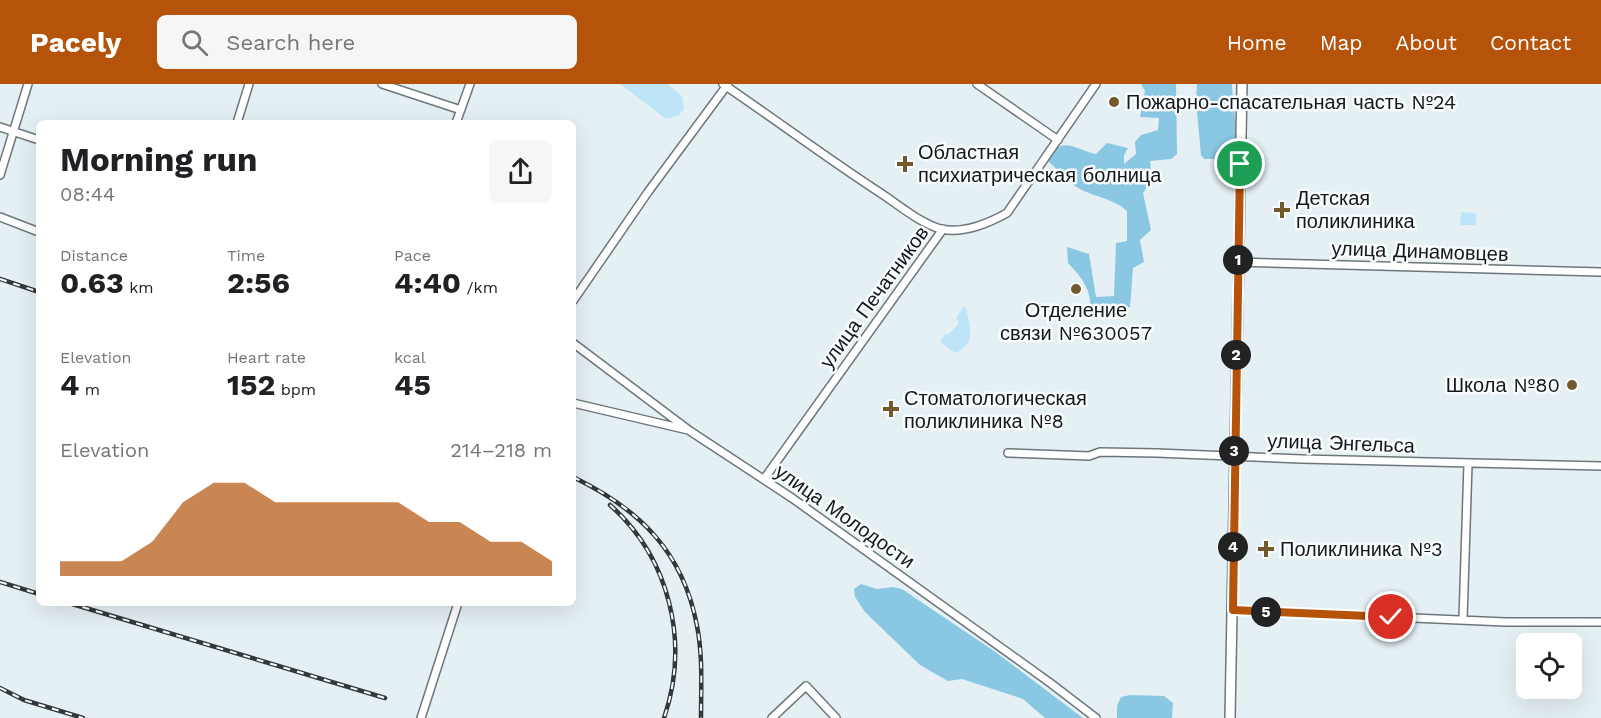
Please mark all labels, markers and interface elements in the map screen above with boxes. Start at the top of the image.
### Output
search box [157,15,577,69]
text: Pacely [30,26,121,59]
icon: search [178,26,211,59]
text: Search here [226,30,355,55]
text: Home [1227,30,1287,55]
text: Map [1320,30,1363,55]
text: About [1396,30,1457,55]
text: Contact [1490,30,1571,55]
place label: Пожарно-спасательная часть №24 [1126,90,1456,114]
marker: Пожарно-спасательная часть №24 [1107,95,1121,109]
pin [1214,138,1265,189]
text: Morning run [60,140,257,179]
button: share [489,140,552,203]
place label: Областная психиатрическая болница [918,140,1162,187]
icon: arrive [1223,147,1256,180]
marker: Областная психиатрическая болница [896,155,914,173]
text: 08:44 [60,182,115,206]
place label: Детская поликлиника [1296,186,1416,233]
marker: Детская поликлиника [1273,201,1291,219]
street label: улица Печатников [814,221,934,373]
street label: улица Динамовцев [1331,236,1509,266]
pin: 1 [1223,245,1253,275]
text: Distance [60,246,128,265]
text: Time [227,246,265,265]
text: Pace [394,246,431,265]
text: 1 [1235,250,1241,269]
text: 0.63 [60,265,124,300]
text: 2:56 [227,265,290,300]
text: 4:40 [394,265,461,300]
text: km [124,278,154,297]
text: /km [461,278,498,297]
marker: Отделение связи №630057 [1069,282,1083,296]
place label: Отделение связи №630057 [1000,298,1152,345]
pin: 2 [1221,340,1251,370]
text: 2 [1231,345,1241,364]
text: Elevation [60,348,131,367]
text: Heart rate [227,348,306,367]
text: kcal [394,348,426,367]
text: 4 [60,367,79,402]
text: 152 [227,367,275,402]
text: 45 [394,367,431,402]
place label: Школа №80 [1446,373,1560,397]
marker: Школа №80 [1565,378,1579,392]
text: m [79,380,100,399]
text: bpm [275,380,316,399]
place label: Стоматологическая поликлиника №8 [904,386,1087,433]
marker: Стоматологическая поликлиника №8 [882,400,900,418]
street label: улица Энгельса [1267,428,1416,458]
pin: 3 [1219,436,1249,466]
text: Elevation [60,438,149,462]
text: 214–218 m [450,438,552,462]
text: 3 [1229,441,1239,460]
street label: улица Молодости [771,459,919,573]
pin: 4 [1218,532,1248,562]
text: 4 [1228,537,1238,556]
place label: Поликлиника №3 [1280,537,1443,561]
marker: Поликлиника №3 [1257,540,1275,558]
pin [1365,591,1416,642]
pin: 5 [1251,597,1281,627]
icon: check [1374,600,1407,633]
text: 5 [1261,602,1271,621]
map controls [1516,633,1582,699]
button: locate [1516,633,1582,699]

